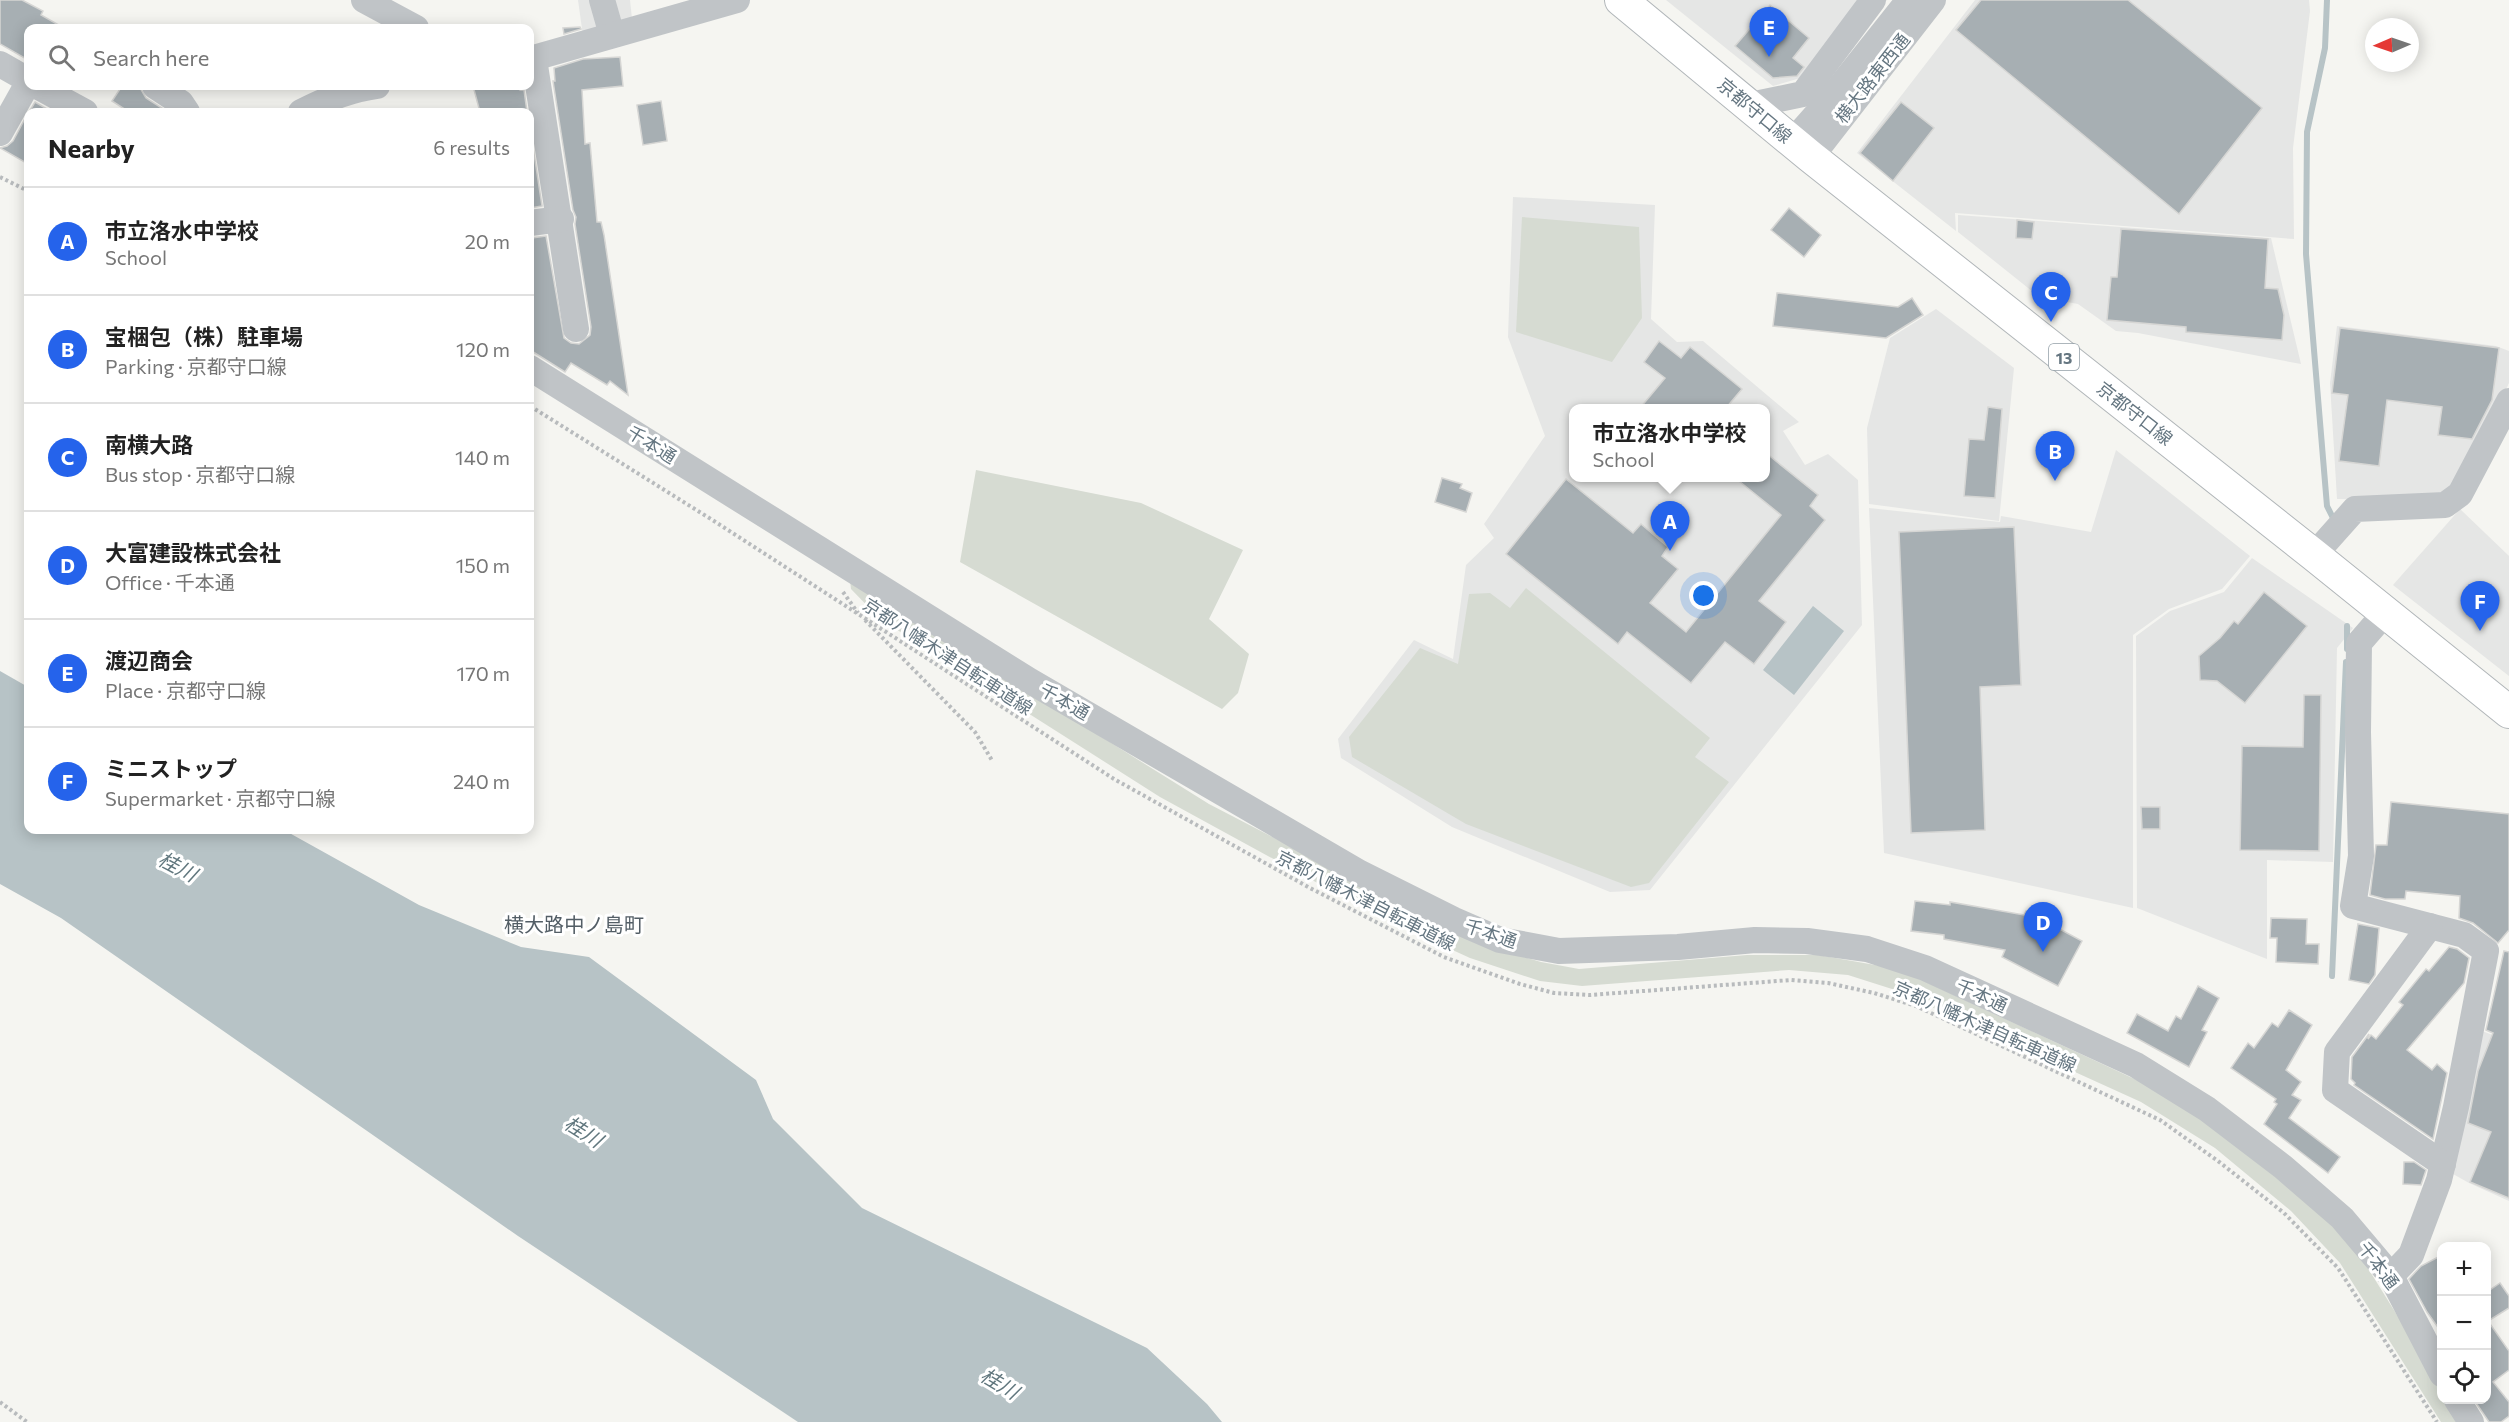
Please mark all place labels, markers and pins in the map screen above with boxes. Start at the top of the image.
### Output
pin: E [1750,8,1788,57]
pin: C [2032,272,2070,322]
pin: B [2036,432,2074,481]
pin: A [1650,502,1690,551]
pin: F [2460,582,2500,631]
pin: D [2024,902,2062,952]

